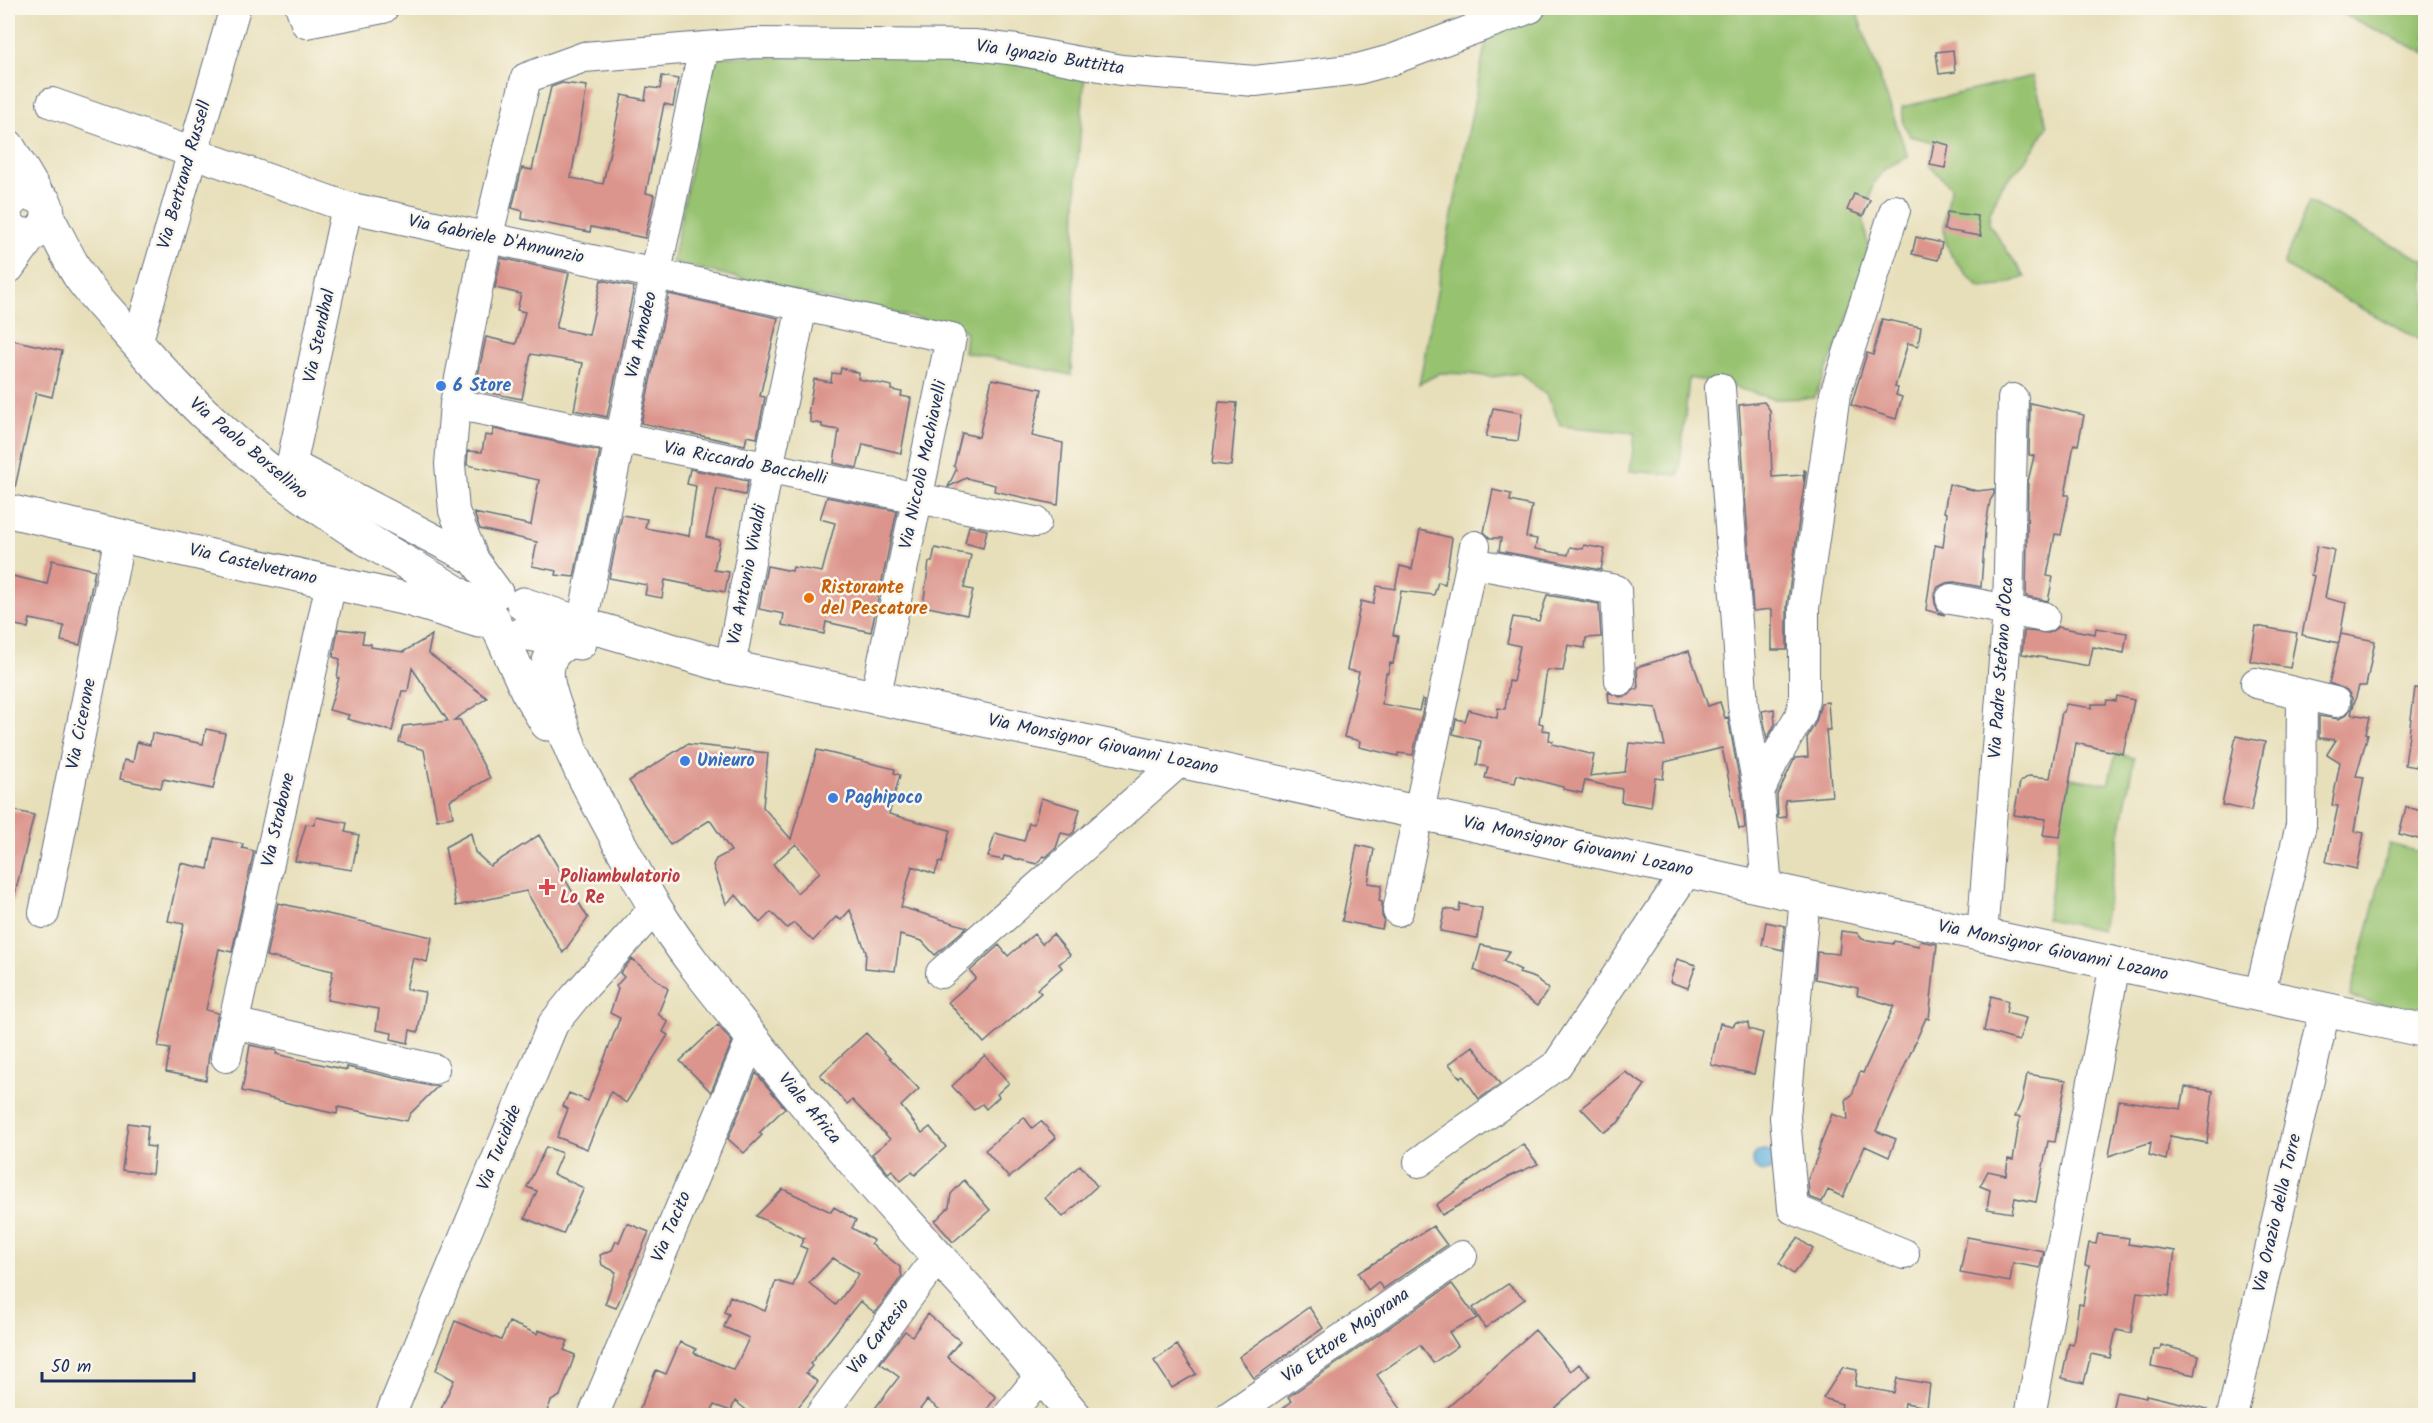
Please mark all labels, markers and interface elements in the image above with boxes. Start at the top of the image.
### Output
street label: Via Ignazio Buttitta [974,32,1126,84]
street label: Via Bertrand Russell [150,97,220,253]
street label: Via Gabriele D'Annunzio [405,207,587,273]
street label: Via Stendhal [296,286,344,386]
street label: Via Amodeo [618,289,666,381]
place label: 6 Store [453,372,511,401]
street label: Via Niccolò Machiavelli [892,377,956,552]
marker: 6 Store [434,379,448,393]
street label: Via Paolo Borsellino [182,390,314,508]
street label: Via Riccardo Bacchelli [661,434,830,494]
street label: Via Antonio Vivaldi [720,502,776,647]
street label: Via Castelvetrano [186,536,320,594]
place label: Ristorante del Pescatore [821,574,928,624]
street label: Via Padre Stefano d'Oca [1981,576,2023,760]
marker: Ristorante del Pescatore [802,591,816,605]
street label: Via Cicerone [59,676,105,772]
street label: Via Monsignor Giovanni Lozano [985,706,1221,784]
place label: Unieuro [697,747,755,776]
marker: Unieuro [678,754,692,768]
street label: Via Strabone [254,770,304,870]
place label: Paghipoco [845,784,922,813]
marker: Paghipoco [826,791,840,805]
street label: Via Monsignor Giovanni Lozano [1460,808,1696,886]
place label: Poliambulatorio Lo Re [560,863,680,913]
marker: Poliambulatorio Lo Re [538,878,556,896]
street label: Via Monsignor Giovanni Lozano [1935,912,2171,990]
street label: Viale Africa [770,1067,848,1151]
street label: Via Tucidide [470,1101,530,1195]
street label: Via Orazio della Torre [2246,1131,2310,1295]
street label: Via Tacito [644,1187,700,1267]
street label: Via Ettore Majorana [1276,1281,1416,1391]
street label: Via Cartesio [840,1292,918,1382]
scale bar [42,1345,194,1383]
text: 50 m [51,1353,91,1382]

